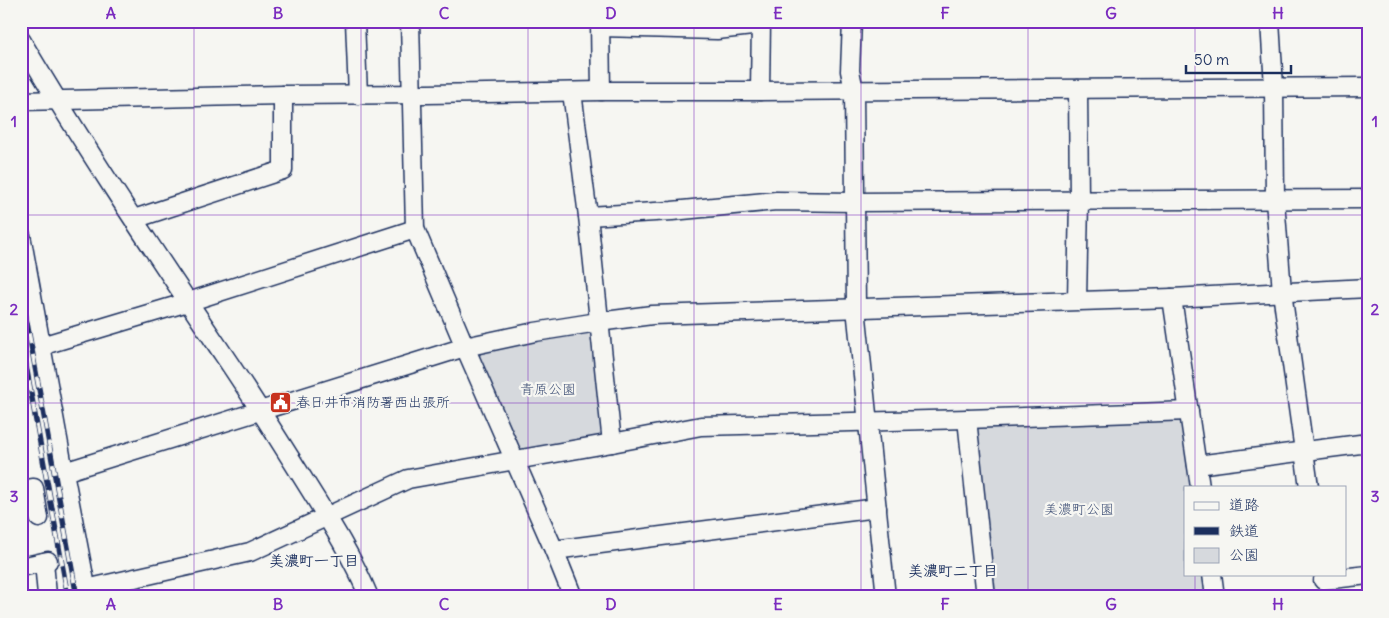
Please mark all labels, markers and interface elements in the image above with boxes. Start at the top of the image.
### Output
text: A [106,3,116,23]
text: B [273,3,284,23]
text: C [439,3,450,23]
text: D [605,3,617,23]
text: E [773,3,783,23]
text: F [940,3,950,23]
text: G [1105,3,1117,23]
text: H [1272,3,1284,23]
scale bar [1186,42,1292,74]
text: 50 m [1194,50,1229,69]
text: 1 [11,111,17,131]
text: 1 [1372,111,1378,131]
text: 2 [10,299,19,319]
text: 2 [1371,299,1380,319]
park label: 青原公園 [520,380,576,398]
public building icon: 春日井市消防署西出張所 [268,390,292,414]
place label: 春日井市消防署西出張所 [296,393,450,411]
text: 3 [9,486,19,506]
legend [1184,486,1346,576]
text: 3 [1370,486,1380,506]
text: 道路 [1229,495,1259,514]
park label: 美濃町公園 [1044,500,1114,518]
text: 鉄道 [1229,521,1259,540]
text: 公園 [1229,545,1259,564]
district label: 美濃町一丁目 [269,551,359,570]
district label: 美濃町二丁目 [908,561,998,580]
text: A [106,594,116,614]
text: B [273,594,284,614]
text: C [439,594,450,614]
text: D [605,594,617,614]
text: E [773,594,783,614]
text: F [940,594,950,614]
text: G [1105,594,1117,614]
text: H [1272,594,1284,614]

